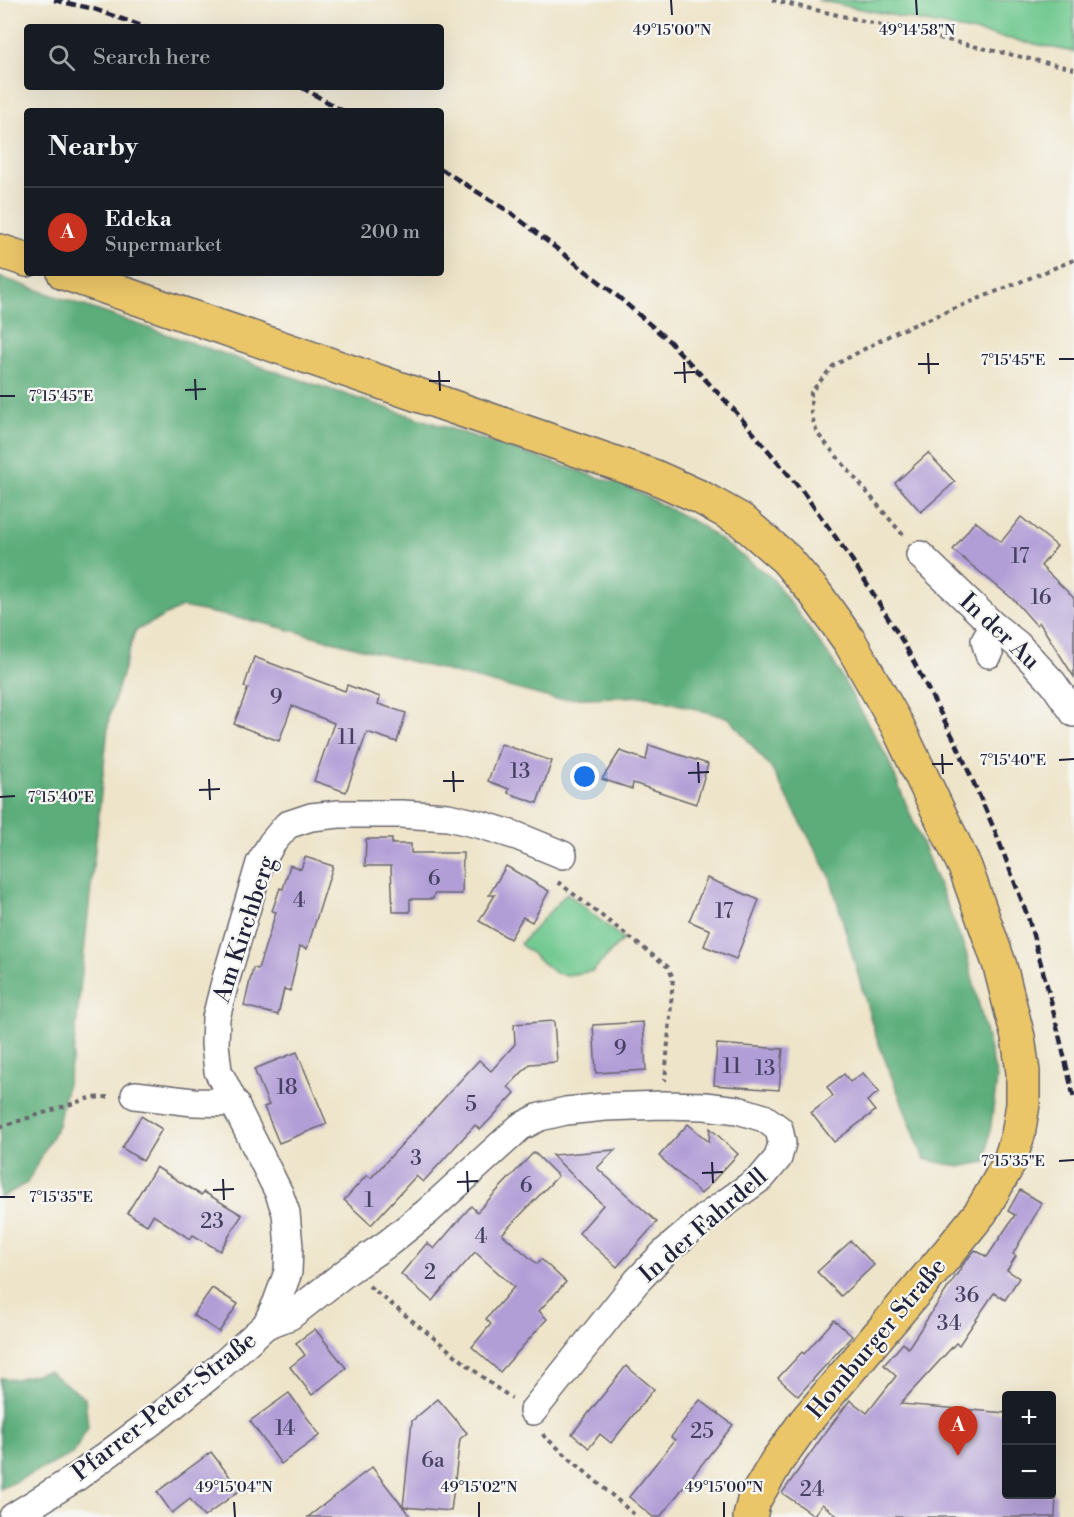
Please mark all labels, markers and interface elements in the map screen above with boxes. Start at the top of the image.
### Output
text: 49°15'00"N [633,21,711,40]
text: 49°14'58"N [879,21,955,40]
search box [24,24,444,90]
icon: search [45,41,78,74]
text: Search here [93,44,210,71]
text: Nearby [48,131,138,163]
text: Edeka [105,206,172,233]
text: A [60,220,75,245]
text: 200 m [360,220,420,245]
text: Supermarket [105,233,222,258]
text: 7°15'45"E [981,351,1045,370]
text: 7°15'45"E [29,387,93,406]
house number: 17 [1011,544,1030,570]
house number: 16 [1030,585,1052,611]
street label: In der Au [953,587,1046,677]
house number: 9 [270,685,282,711]
house number: 11 [338,725,356,751]
text: 7°15'40"E [980,751,1046,770]
house number: 13 [510,759,530,785]
your location [570,762,599,791]
text: 7°15'40"E [28,788,94,807]
street label: Am Kirchberg [207,852,283,1007]
house number: 6 [428,866,441,892]
house number: 4 [293,888,305,914]
house number: 17 [715,899,734,925]
house number: 9 [614,1036,626,1062]
house number: 11 [723,1054,741,1080]
house number: 13 [755,1056,775,1082]
house number: 18 [276,1075,298,1101]
house number: 5 [465,1092,477,1118]
house number: 3 [410,1146,422,1172]
text: 7°15'35"E [981,1152,1045,1171]
street label: In der Fahrdell [633,1162,774,1290]
house number: 6 [520,1173,533,1199]
text: 7°15'35"E [29,1188,93,1207]
house number: 1 [364,1188,374,1214]
house number: 23 [200,1209,224,1235]
house number: 4 [475,1224,487,1250]
street label: Homburger Straße [801,1252,953,1425]
house number: 2 [424,1260,436,1286]
house number: 36 [955,1283,979,1309]
house number: 34 [937,1311,961,1337]
street label: Pfarrer-Peter-Straße [66,1325,263,1488]
map controls [1002,1391,1056,1499]
button: + [1002,1391,1056,1445]
pin: A [938,1406,978,1456]
house number: 14 [275,1416,295,1442]
house number: 25 [690,1419,714,1445]
button: − [1002,1445,1056,1499]
house number: 6a [421,1448,445,1474]
house number: 24 [800,1477,824,1503]
text: 49°15'04"N [195,1478,273,1497]
text: 49°15'02"N [441,1478,517,1497]
text: 49°15'00"N [685,1478,763,1497]

